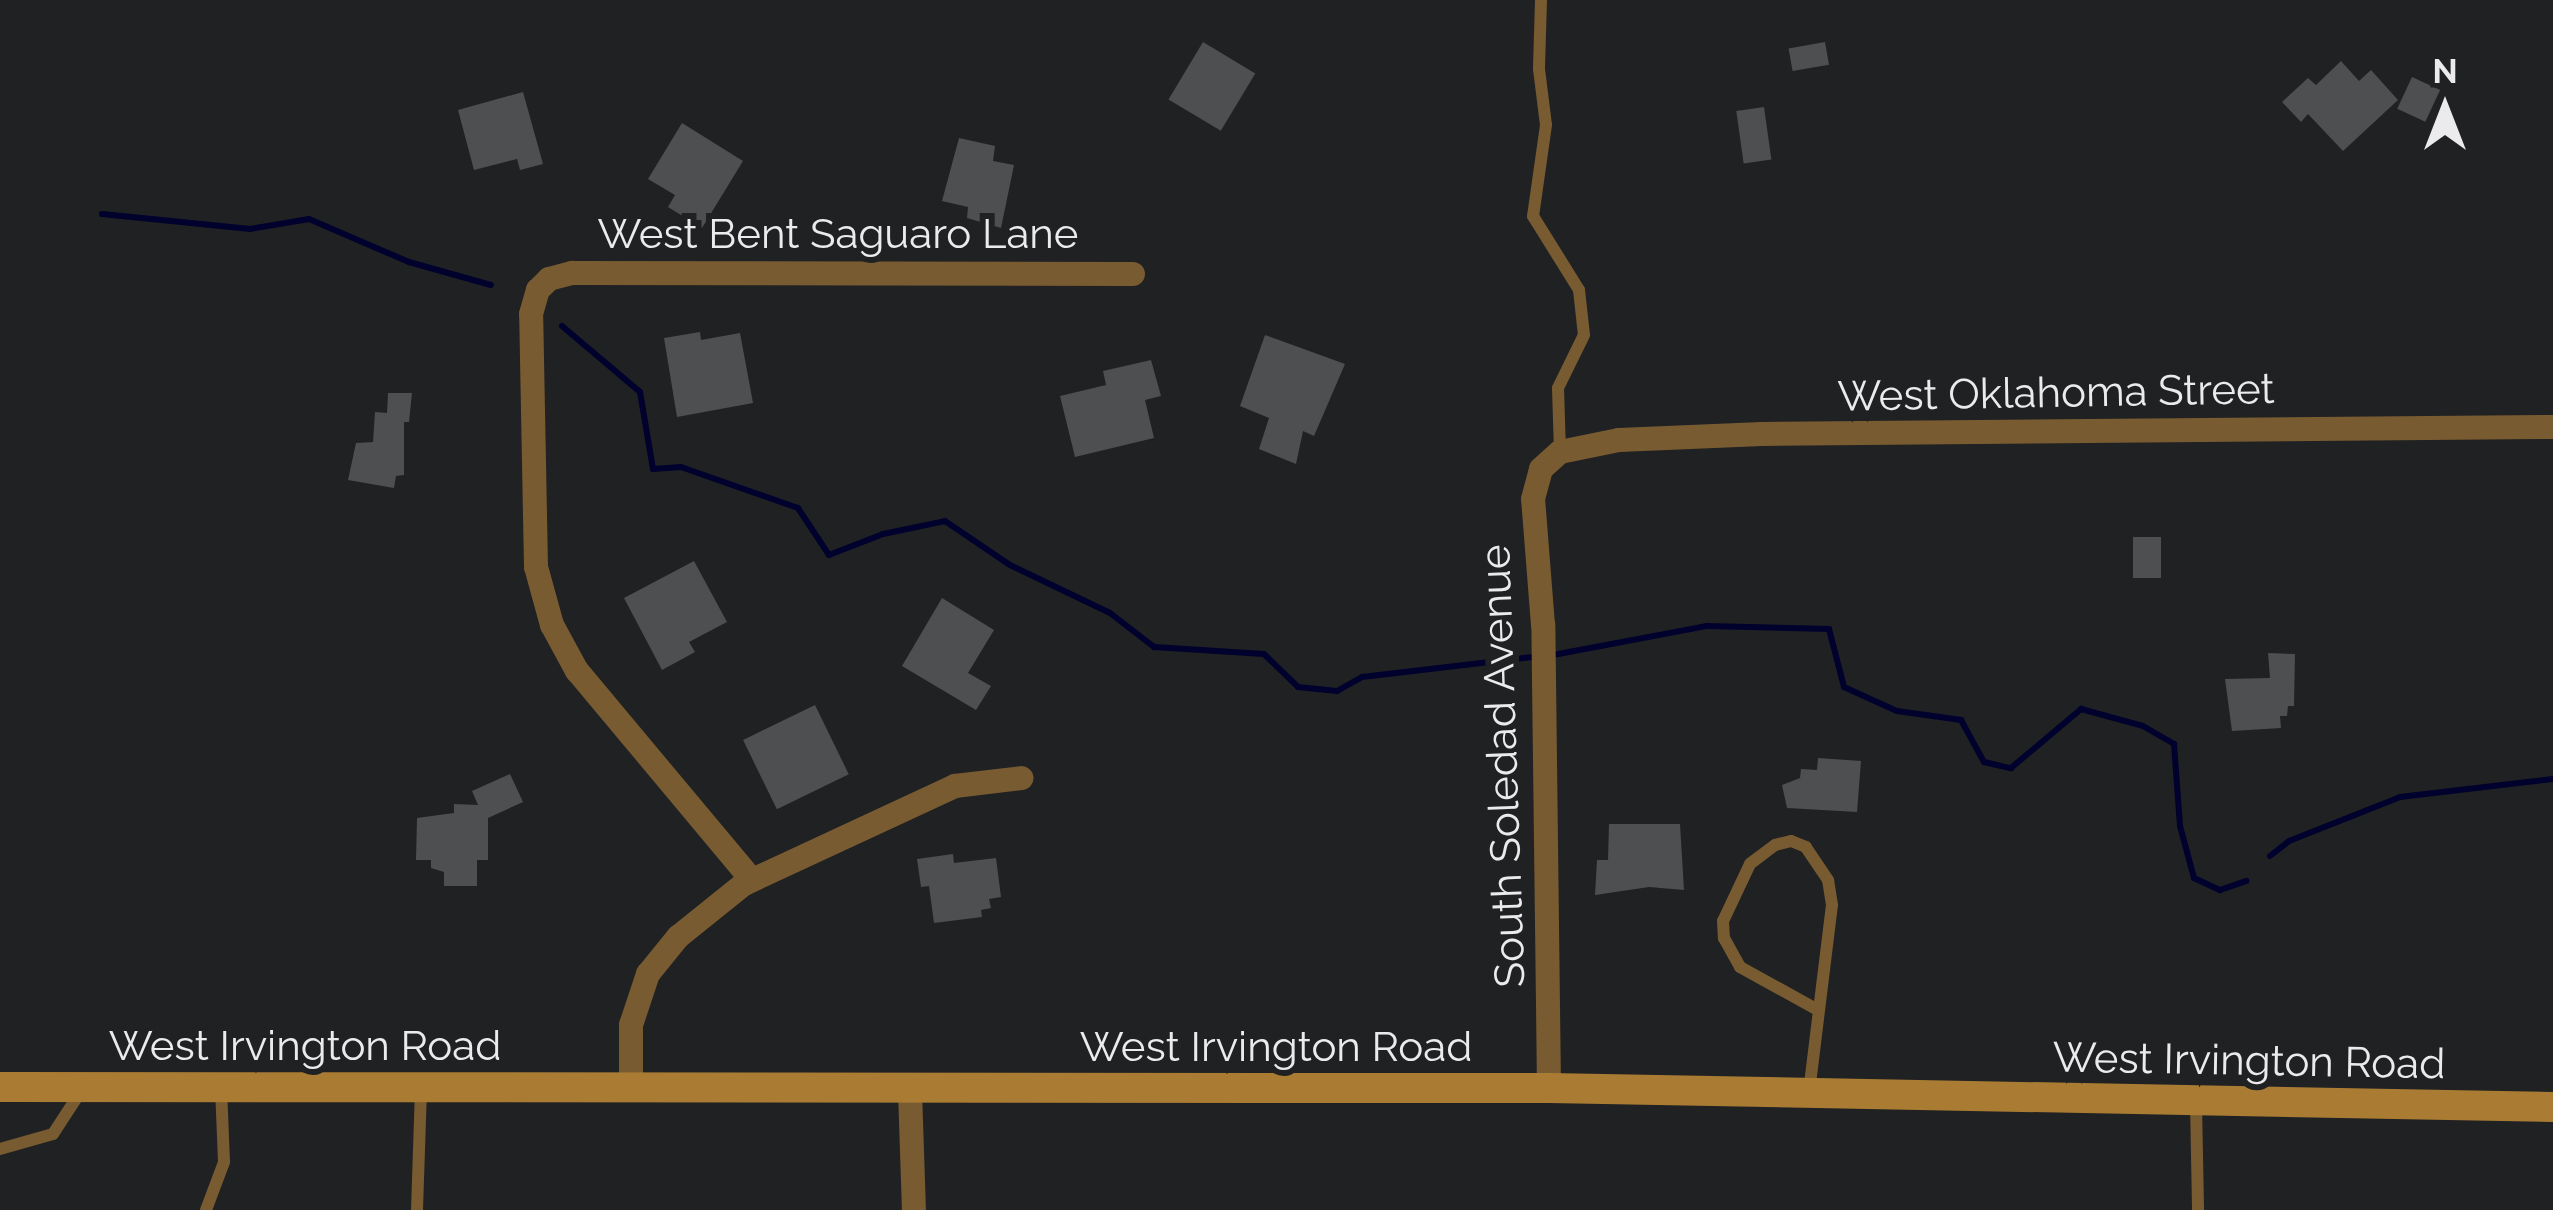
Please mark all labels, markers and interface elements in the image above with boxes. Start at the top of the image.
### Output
north arrow [2385,48,2505,168]
text: N [2432,52,2458,91]
street label: West Bent Saguaro Lane [598,209,1078,259]
street label: West Oklahoma Street [1837,364,2275,422]
street label: South Soledad Avenue [1470,543,1536,989]
street label: West Irvington Road [109,1021,501,1071]
street label: West Irvington Road [1080,1022,1472,1072]
street label: West Irvington Road [2052,1032,2446,1090]

